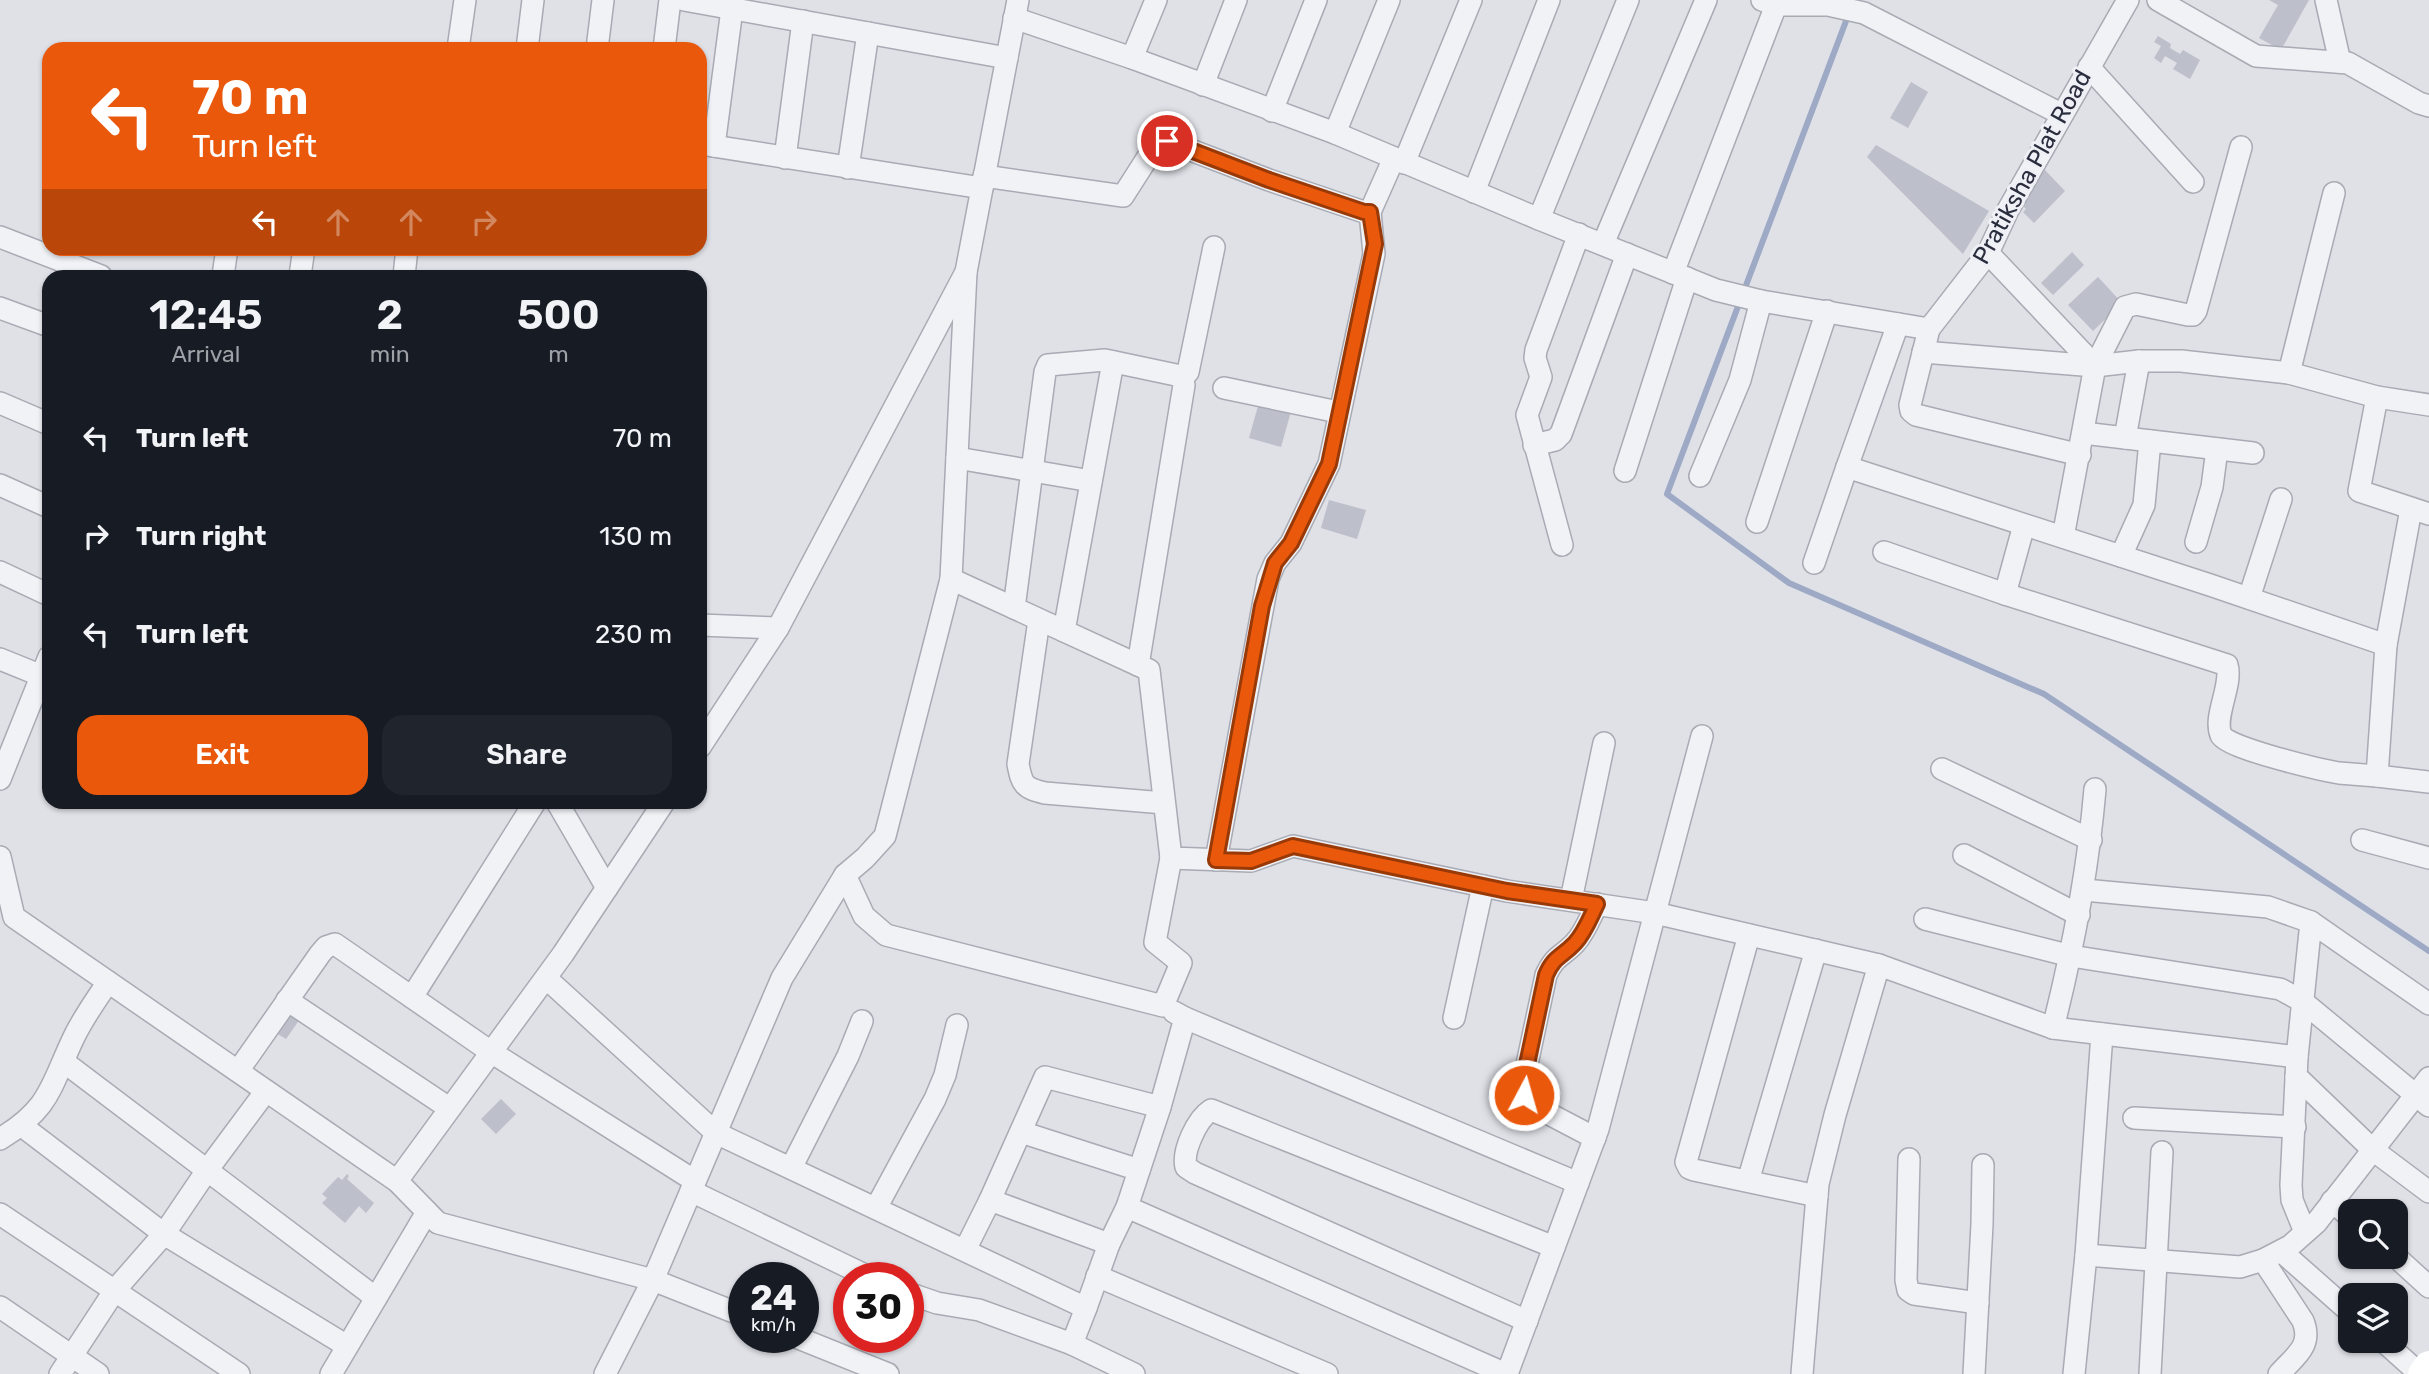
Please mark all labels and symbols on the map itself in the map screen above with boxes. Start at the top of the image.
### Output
street label: Pratiksha Plat Road [1967,65,2097,269]
pin [1137,111,1197,171]
position arrow [1487,1058,1561,1132]
speed limit sign: 30 [833,1262,924,1353]

